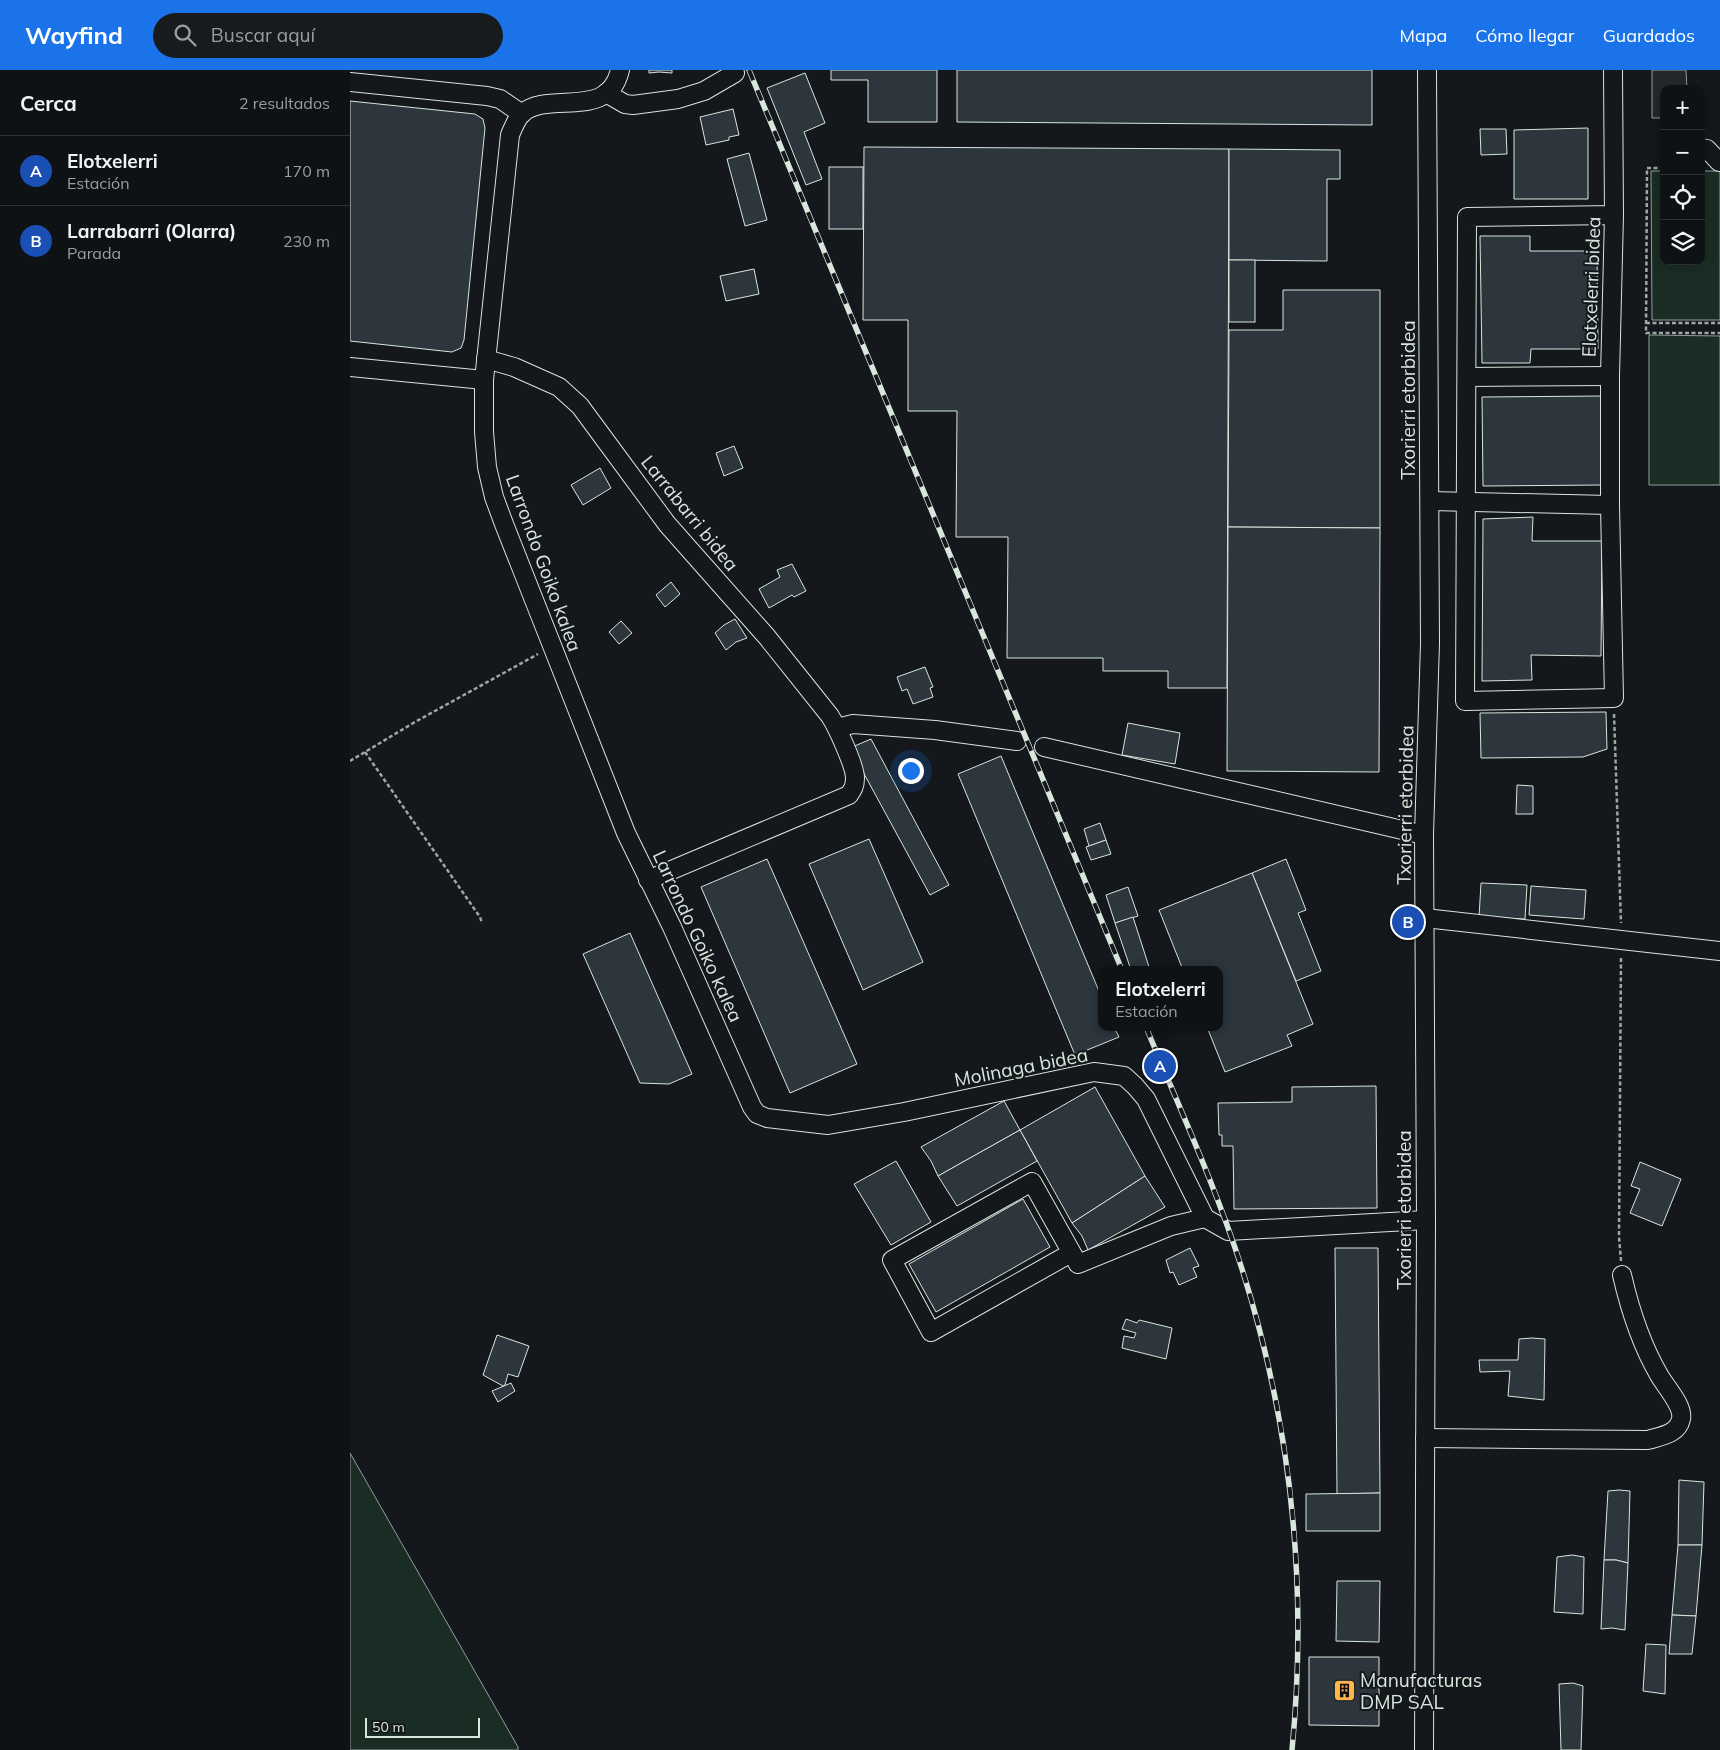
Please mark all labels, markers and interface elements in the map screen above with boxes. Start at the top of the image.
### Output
search box [153,13,503,58]
text: Wayfind [25,20,123,50]
icon: search [171,21,199,49]
text: Buscar aquí [211,23,315,47]
text: Mapa [1399,24,1447,47]
text: Cómo llegar [1475,24,1575,47]
text: Guardados [1603,24,1695,47]
map controls [1660,85,1705,265]
button: + [1660,85,1705,130]
text: Cerca [20,90,77,116]
text: 2 resultados [239,93,330,113]
button: − [1660,130,1705,175]
text: Elotxelerri [67,149,158,173]
text: A [30,161,42,181]
text: 170 m [283,161,330,181]
text: Estación [67,173,130,193]
button: locate [1660,175,1705,220]
street label: Elotxelerri bidea [1577,216,1605,358]
text: Larrabarri (Olarra) [67,219,236,243]
button: layers [1660,220,1705,265]
text: B [30,231,42,251]
text: 230 m [283,231,330,251]
text: Parada [67,243,121,263]
street label: Txorierri etorbidea [1396,320,1420,480]
street label: Larrabarri bidea [636,450,744,576]
street label: Larrondo Goiko kalea [501,471,587,655]
street label: Txorierri etorbidea [1392,725,1418,885]
your location [898,758,924,784]
street label: Larrondo Goiko kalea [648,846,748,1026]
pin: B [1392,903,1424,941]
popup [1098,966,1223,1031]
text: Elotxelerri [1115,977,1206,1001]
text: Estación [1115,1001,1178,1021]
street label: Molinaga bidea [952,1042,1090,1092]
pin: A [1144,1047,1176,1085]
street label: Txorierri etorbidea [1392,1130,1416,1290]
place label: Manufacturas DMP SAL [1360,1668,1482,1714]
building icon: Manufacturas DMP SAL [1332,1679,1356,1703]
scale bar [365,1715,480,1738]
text: 50 m [372,1718,405,1736]

